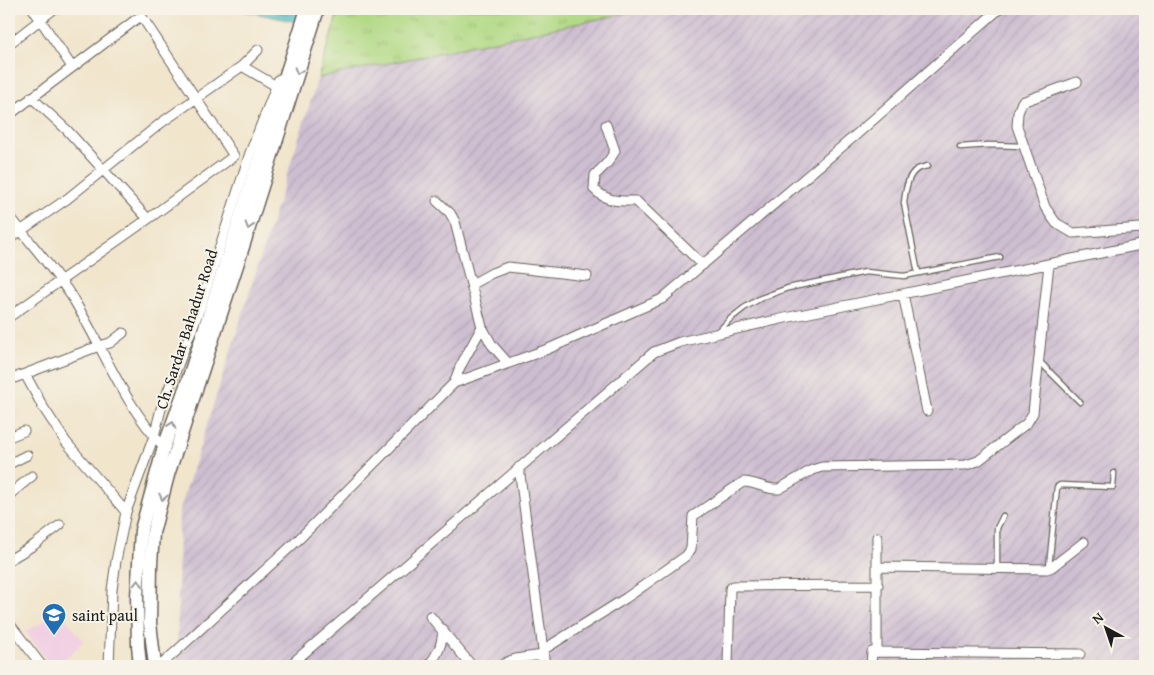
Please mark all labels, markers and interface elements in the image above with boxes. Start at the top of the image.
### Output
one-way arrow [294,66,304,74]
one-way arrow [245,221,255,229]
street label: Ch. Sardar Bahadur Road [149,245,223,412]
one-way arrow [166,421,176,430]
one-way arrow [158,493,169,502]
one-way arrow [132,578,143,586]
school or university icon: saint paul [41,602,67,636]
north arrow [1082,602,1132,652]
place label: saint paul [72,603,138,627]
text: N [1088,607,1108,629]

